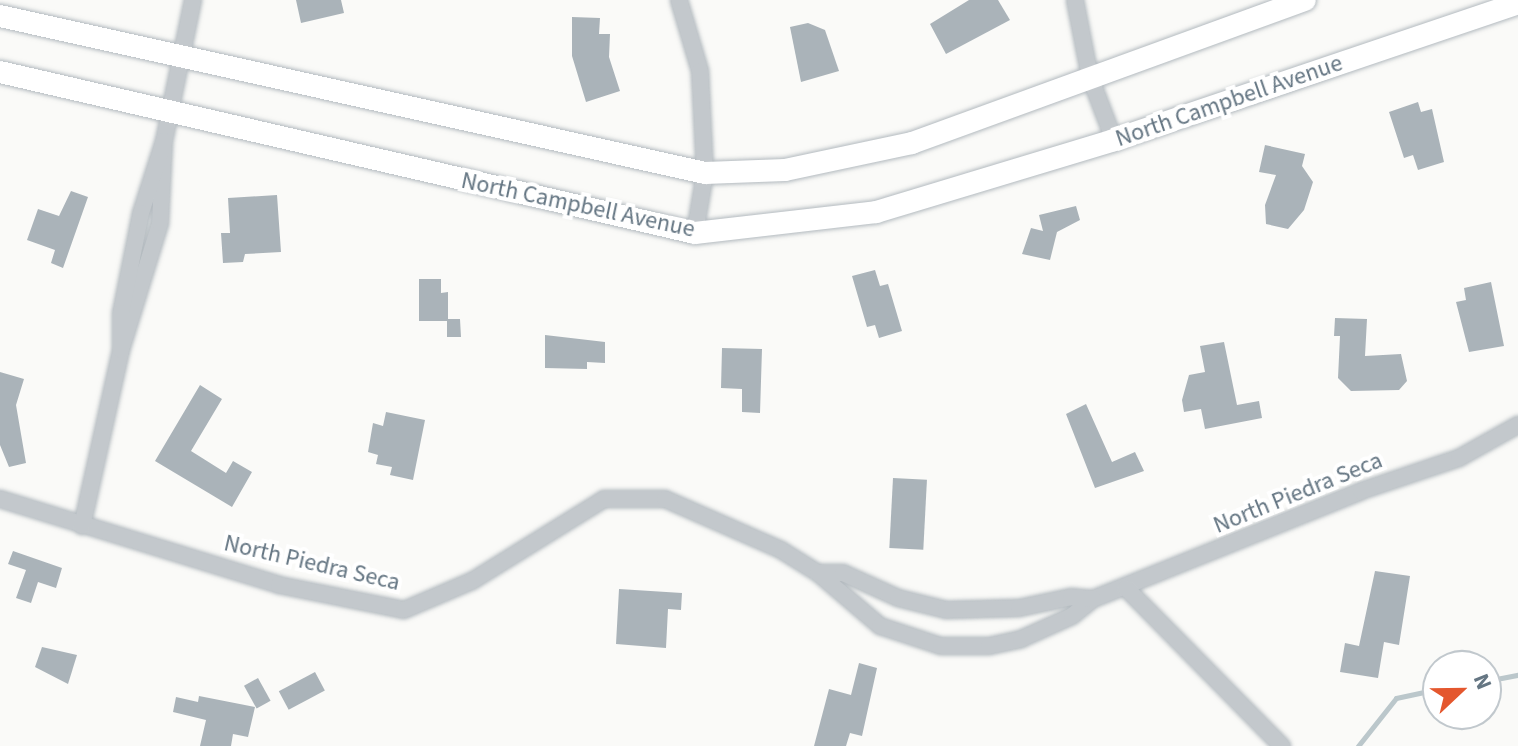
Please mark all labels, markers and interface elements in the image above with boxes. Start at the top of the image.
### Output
street label: North Campbell Avenue [1112,49,1346,153]
street label: North Campbell Avenue [459,166,697,244]
street label: North Piedra Seca [1209,446,1387,540]
street label: North Piedra Seca [221,529,403,597]
north arrow [1422,650,1502,730]
text: N [1465,669,1500,695]

